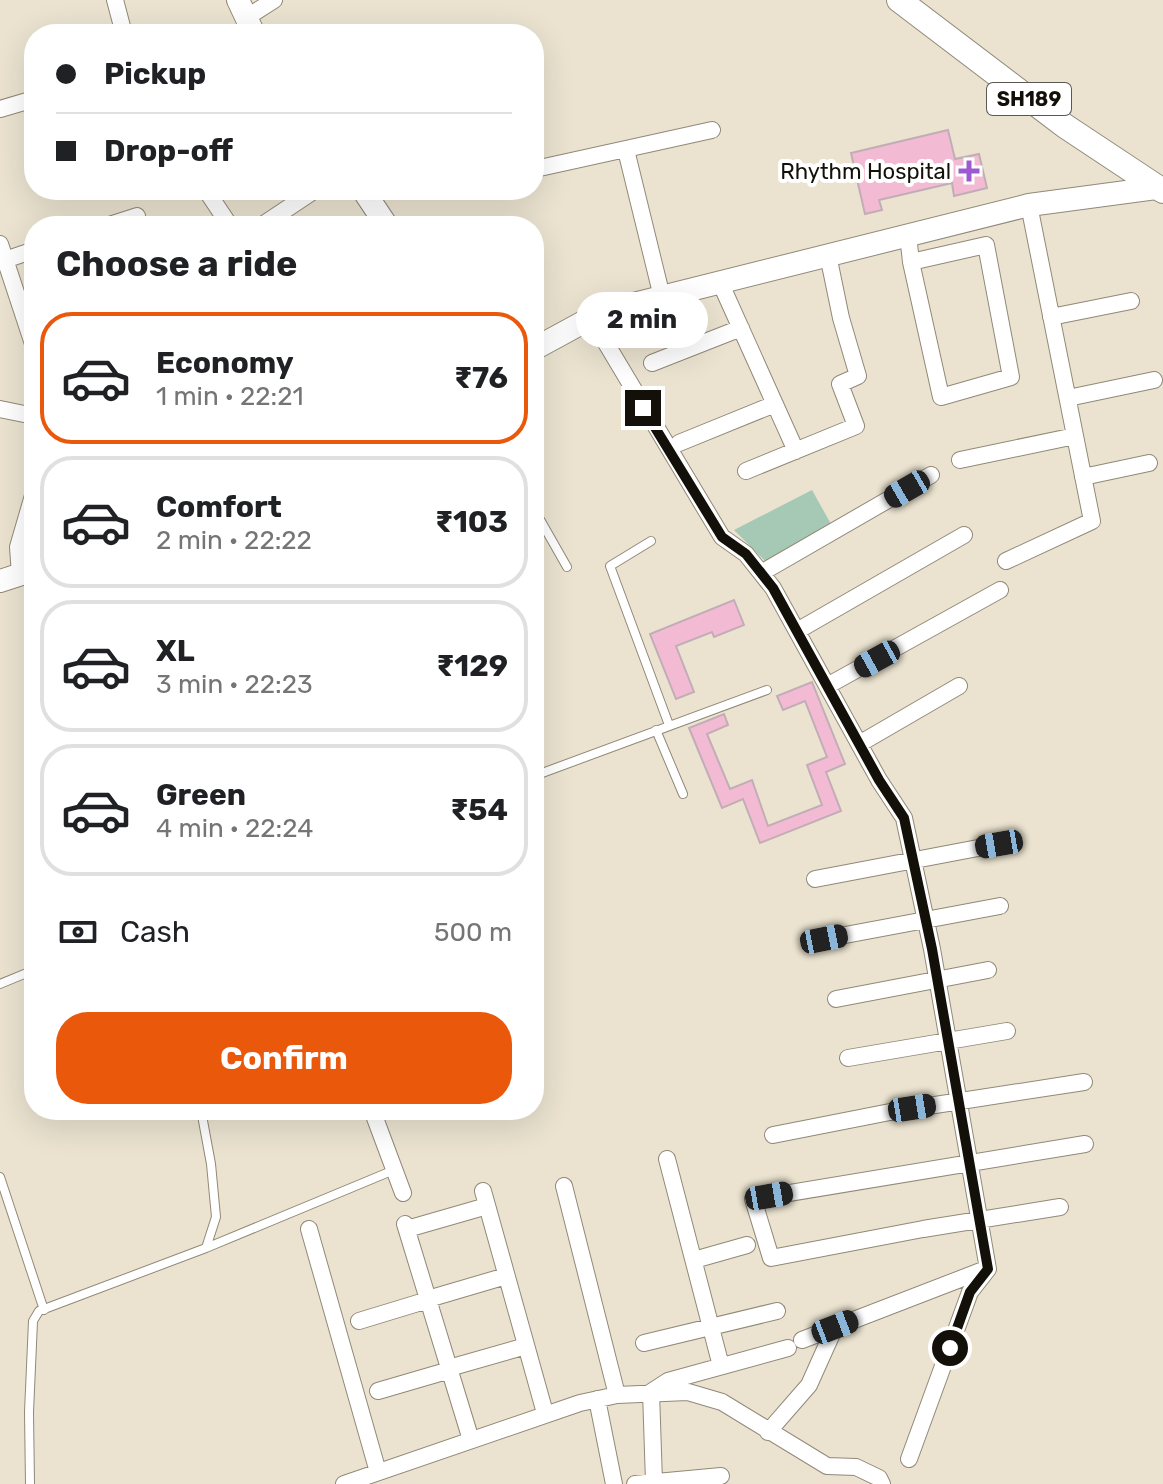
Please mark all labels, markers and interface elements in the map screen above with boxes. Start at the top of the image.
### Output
text: Pickup [104,56,206,92]
road number: SH189 [987,83,1071,115]
text: Drop-off [104,133,233,169]
place label: Rhythm Hospital [780,158,951,185]
marker: Rhythm Hospital [958,160,980,182]
text: Choose a ride [56,242,297,285]
callout: 2 min [577,292,709,348]
text: 2 min [607,304,677,335]
icon: car [60,342,132,414]
text: Economy [156,345,294,381]
text: ₹76 [454,360,508,396]
text: 1 min · 22:21 [156,381,304,412]
route end [625,390,661,426]
car [880,467,934,511]
icon: car [60,486,132,558]
text: Comfort [156,489,282,525]
text: ₹103 [435,504,508,540]
text: 2 min · 22:22 [156,525,312,556]
icon: car [60,630,132,702]
text: XL [156,633,195,669]
car [850,637,904,681]
text: ₹129 [436,648,508,684]
text: 3 min · 22:23 [156,669,313,700]
icon: car [60,774,132,846]
text: Green [156,777,246,813]
text: ₹54 [450,792,508,828]
text: 4 min · 22:24 [156,813,313,844]
car [973,828,1025,860]
icon: cash [56,910,100,954]
text: Cash [120,914,190,950]
text: 500 m [434,917,512,948]
car [798,923,850,955]
button: Confirm [56,1012,512,1104]
car [886,1092,938,1124]
car [743,1180,795,1212]
car [808,1307,862,1347]
route start [932,1330,968,1366]

